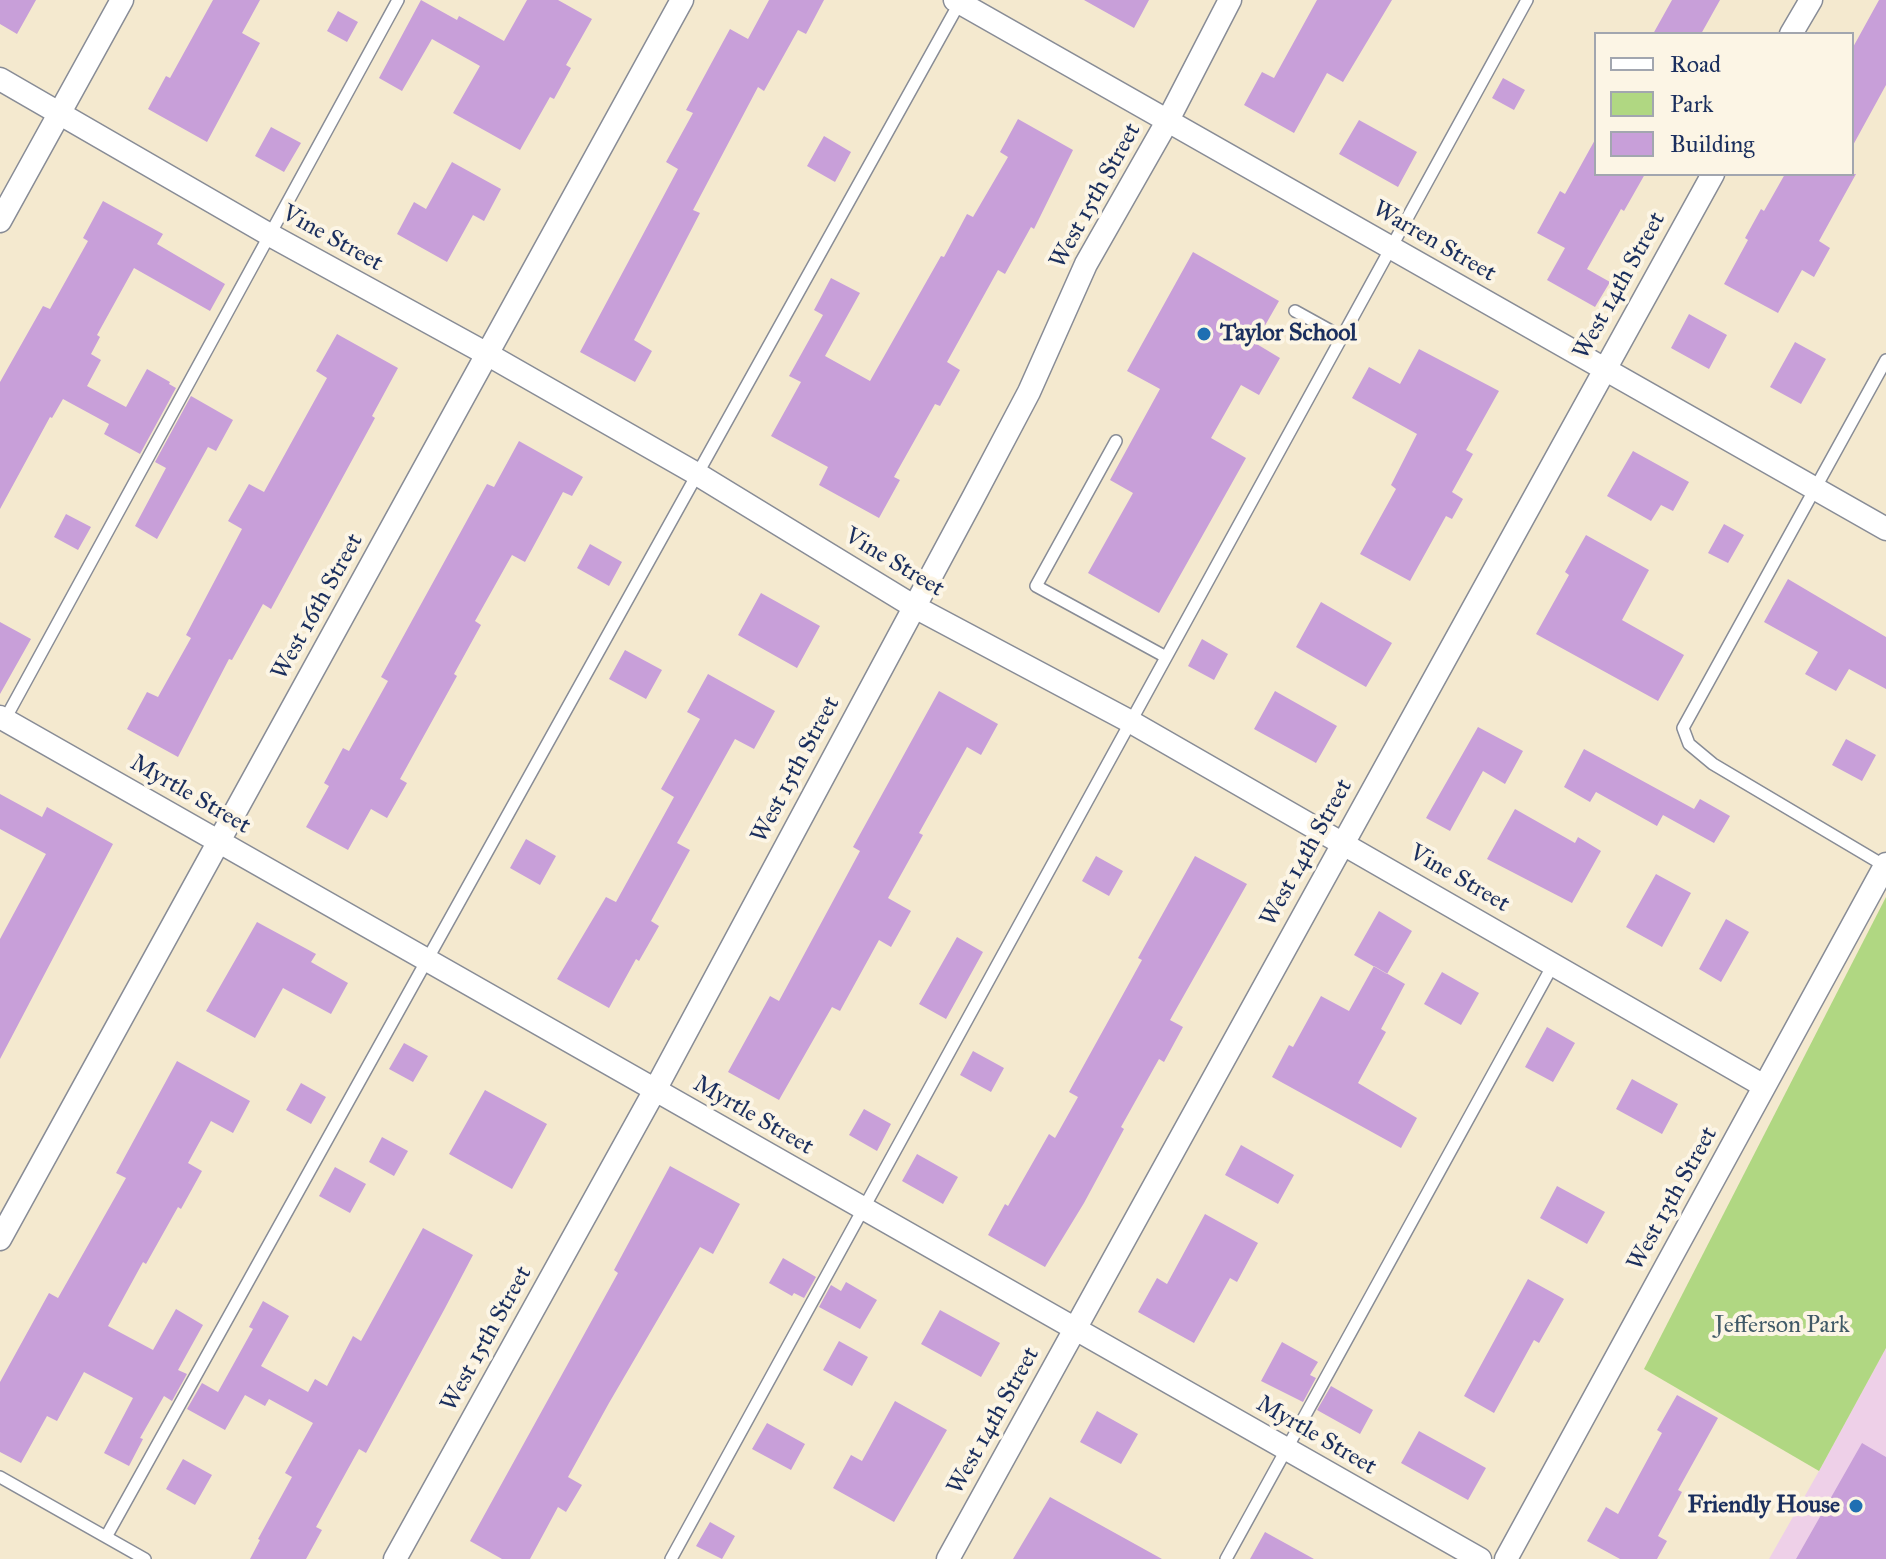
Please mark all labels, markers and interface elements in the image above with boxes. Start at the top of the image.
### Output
legend [1594,32,1854,176]
text: Road [1670,49,1721,79]
text: Park [1670,89,1713,119]
street label: West 15th Street [1044,118,1148,274]
text: Building [1670,129,1755,159]
street label: Warren Street [1367,195,1501,289]
street label: Vine Street [276,199,388,279]
street label: West 14th Street [1568,207,1672,365]
place label: Taylor School [1220,320,1357,348]
marker: Taylor School [1195,325,1213,343]
street label: Vine Street [839,522,949,604]
street label: West 16th Street [266,529,370,685]
street label: West 15th Street [745,692,847,848]
street label: Myrtle Street [125,749,255,841]
street label: West 14th Street [1255,774,1359,932]
street label: Vine Street [1404,839,1514,919]
street label: Myrtle Street [688,1070,818,1162]
street label: West 13th Street [1622,1122,1724,1276]
street label: West 15th Street [435,1261,539,1417]
park label: Jefferson Park [1714,1312,1850,1340]
street label: West 14th Street [942,1342,1046,1500]
street label: Myrtle Street [1251,1390,1381,1482]
place label: Friendly House [1688,1492,1840,1520]
marker: Friendly House [1847,1497,1865,1515]

